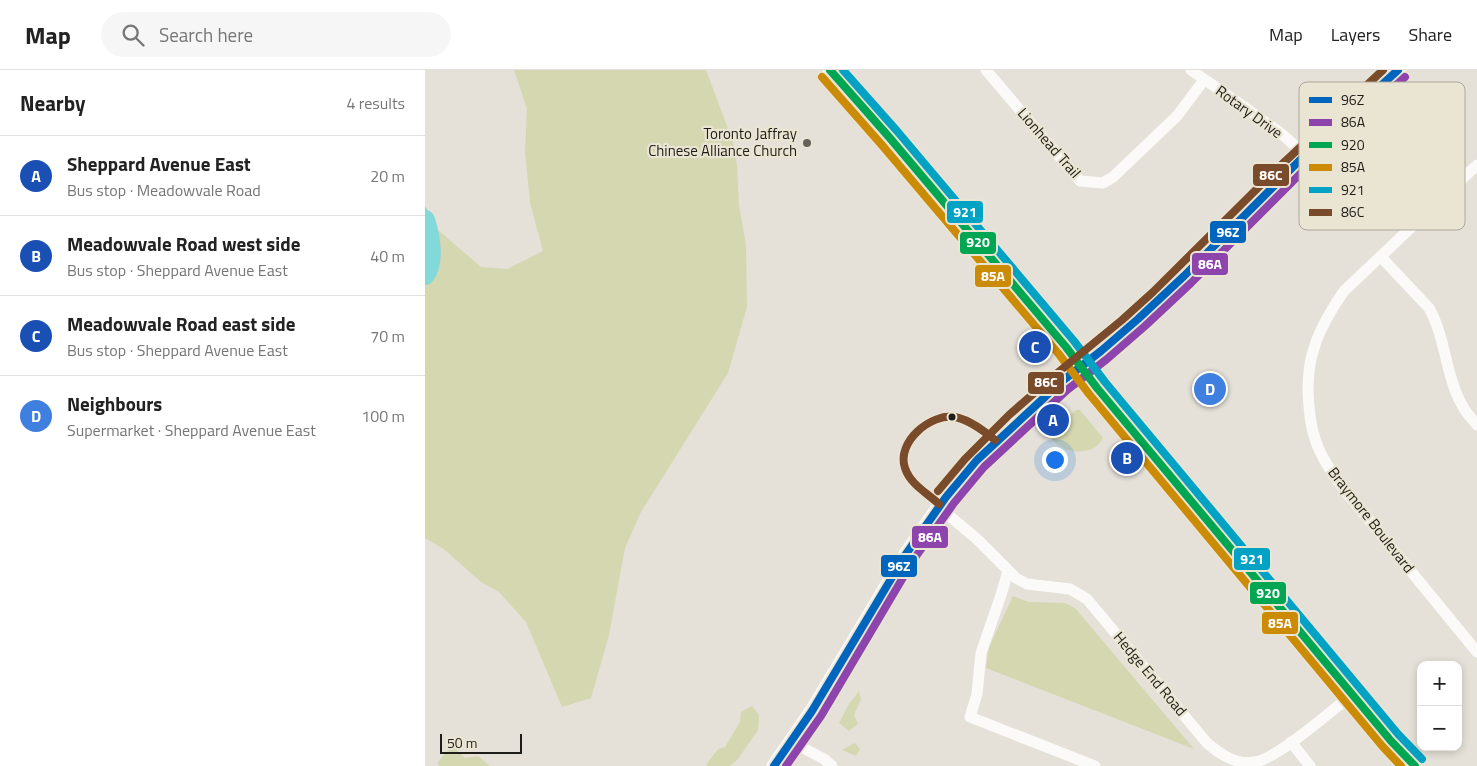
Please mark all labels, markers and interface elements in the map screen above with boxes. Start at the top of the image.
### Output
search box [101,12,451,57]
text: Map [25,17,71,53]
text: Search here [159,20,253,49]
icon: search [119,21,147,49]
text: Map [1269,21,1303,48]
text: Layers [1331,21,1380,48]
text: Share [1408,21,1452,48]
street label: Rotary Drive [1211,79,1288,144]
legend [1299,82,1465,230]
text: Nearby [20,87,85,119]
text: 96Z [1341,89,1364,110]
text: 4 results [346,91,405,115]
street label: Lionhead Trail [1012,102,1087,183]
text: 86A [1341,111,1366,132]
place label: Toronto Jaffray Chinese Alliance Church [648,122,797,162]
text: 920 [1341,134,1365,155]
marker: Toronto Jaffray Chinese Alliance Church [801,137,813,149]
text: Sheppard Avenue East [67,149,251,178]
text: 85A [1341,156,1366,177]
line badge: 86C [1252,163,1290,187]
text: A [31,164,41,188]
text: 20 m [370,164,405,188]
text: 86C [1259,164,1283,185]
text: Bus stop · Meadowvale Road [67,178,261,202]
text: 921 [1341,179,1365,200]
line badge: 921 [946,200,984,224]
text: 921 [953,201,977,222]
text: 86C [1341,201,1365,222]
line badge: 96Z [1209,220,1247,244]
text: 96Z [1216,221,1240,242]
text: Meadowvale Road west side [67,229,300,258]
line badge: 920 [959,231,997,255]
text: 920 [966,231,990,252]
text: B [31,244,41,268]
text: 40 m [370,244,405,268]
line badge: 86A [1191,252,1229,276]
text: 86A [1198,253,1223,274]
text: Bus stop · Sheppard Avenue East [67,258,288,282]
line badge: 85A [974,264,1012,288]
text: 85A [981,265,1006,286]
text: Meadowvale Road east side [67,309,295,338]
text: C [32,324,40,348]
text: 70 m [370,324,405,348]
pin: C [1019,328,1051,366]
text: Bus stop · Sheppard Avenue East [67,338,288,362]
pin: D [1194,370,1226,408]
line badge: 86C [1027,371,1065,395]
text: 86C [1034,371,1058,392]
text: Neighbours [67,389,162,418]
pin: A [1037,401,1069,439]
text: D [31,404,41,428]
text: 100 m [361,404,405,428]
unlabelled marker [947,412,957,422]
text: Supermarket · Sheppard Avenue East [67,418,316,442]
pin: B [1111,439,1143,477]
your location [1042,447,1068,473]
street label: Braymore Boulevard [1323,462,1420,578]
line badge: 86A [911,525,949,549]
text: 86A [918,526,943,547]
line badge: 921 [1233,547,1271,571]
text: 921 [1240,548,1264,569]
line badge: 96Z [880,554,918,578]
text: 96Z [887,555,911,576]
line badge: 920 [1249,581,1287,605]
text: 920 [1256,582,1280,603]
line badge: 85A [1261,611,1299,635]
text: 85A [1268,612,1293,633]
street label: Hedge End Road [1108,626,1193,721]
map controls [1417,661,1462,751]
button: + [1417,661,1462,706]
button: − [1417,706,1462,751]
scale bar [440,731,523,754]
text: 50 m [447,732,477,753]

